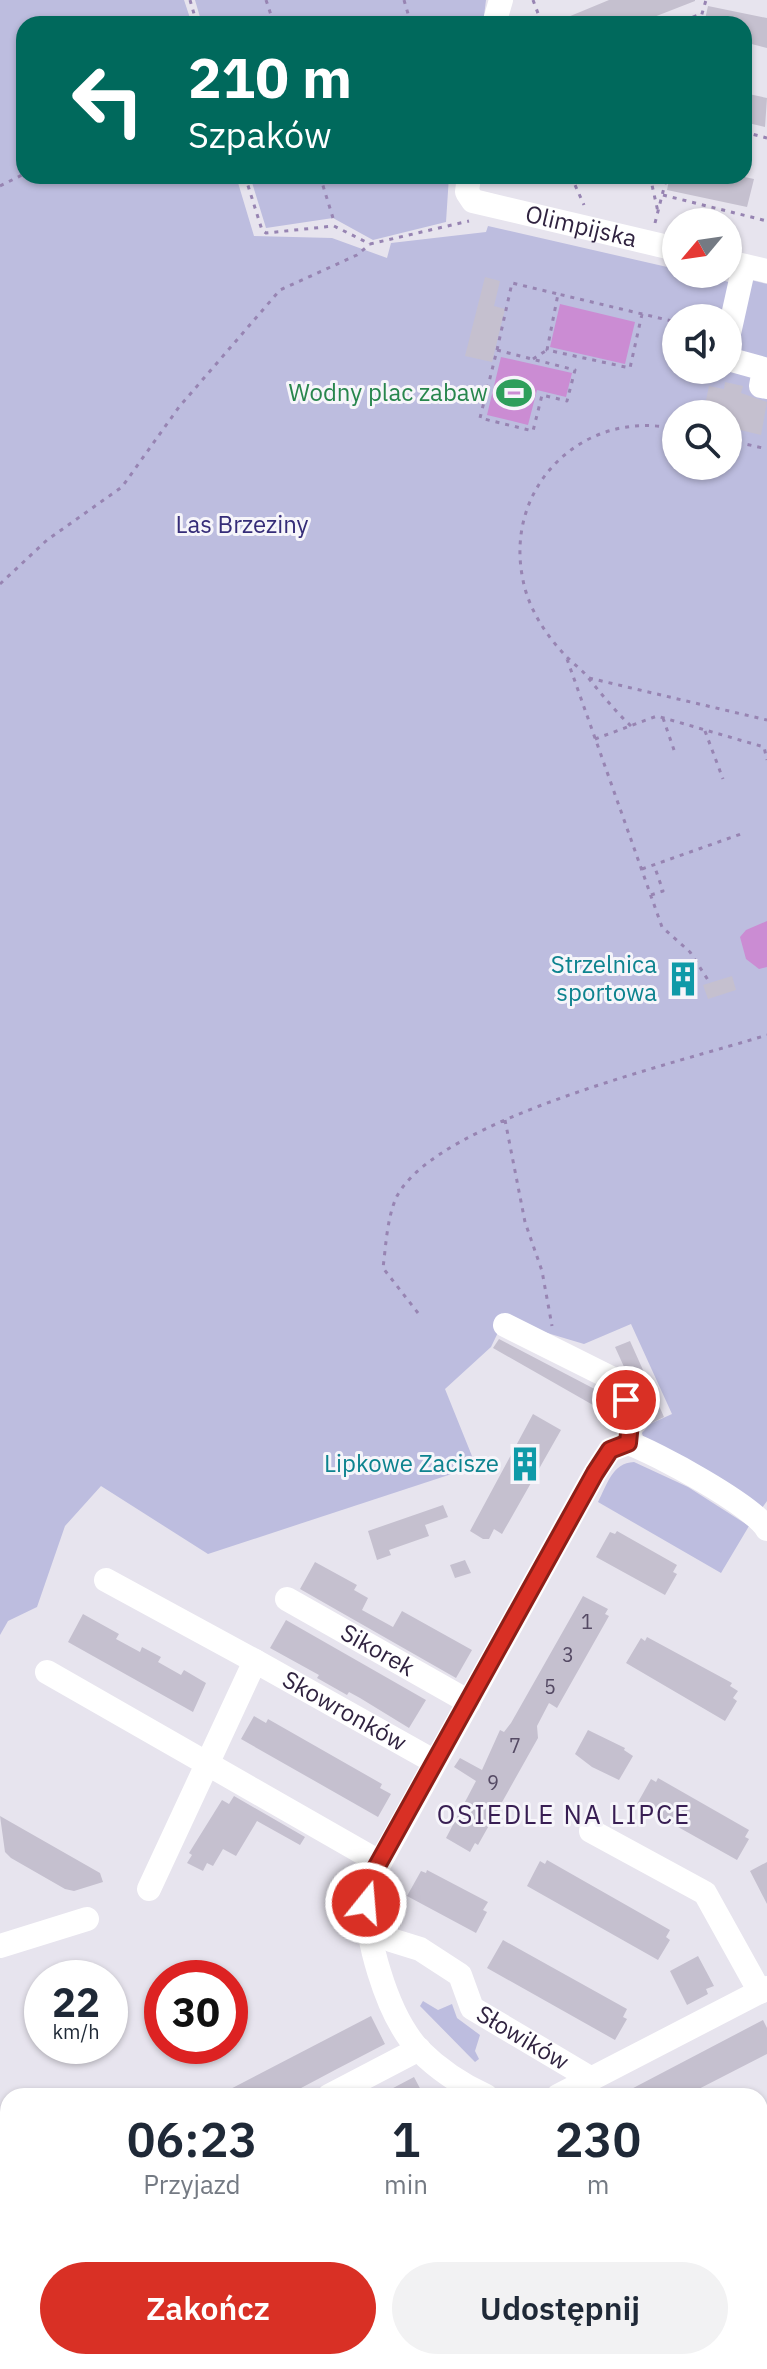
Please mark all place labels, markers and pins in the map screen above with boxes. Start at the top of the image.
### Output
sports icon: Wodny plac zabaw [495,374,533,412]
place label: Wodny plac zabaw [288,376,488,408]
place label: Strzelnica sportowa [551,948,657,1008]
building icon: Strzelnica sportowa [664,960,702,998]
pin [592,1366,660,1434]
building icon: Lipkowe Zacisze [506,1445,544,1483]
place label: Lipkowe Zacisze [324,1447,499,1479]

